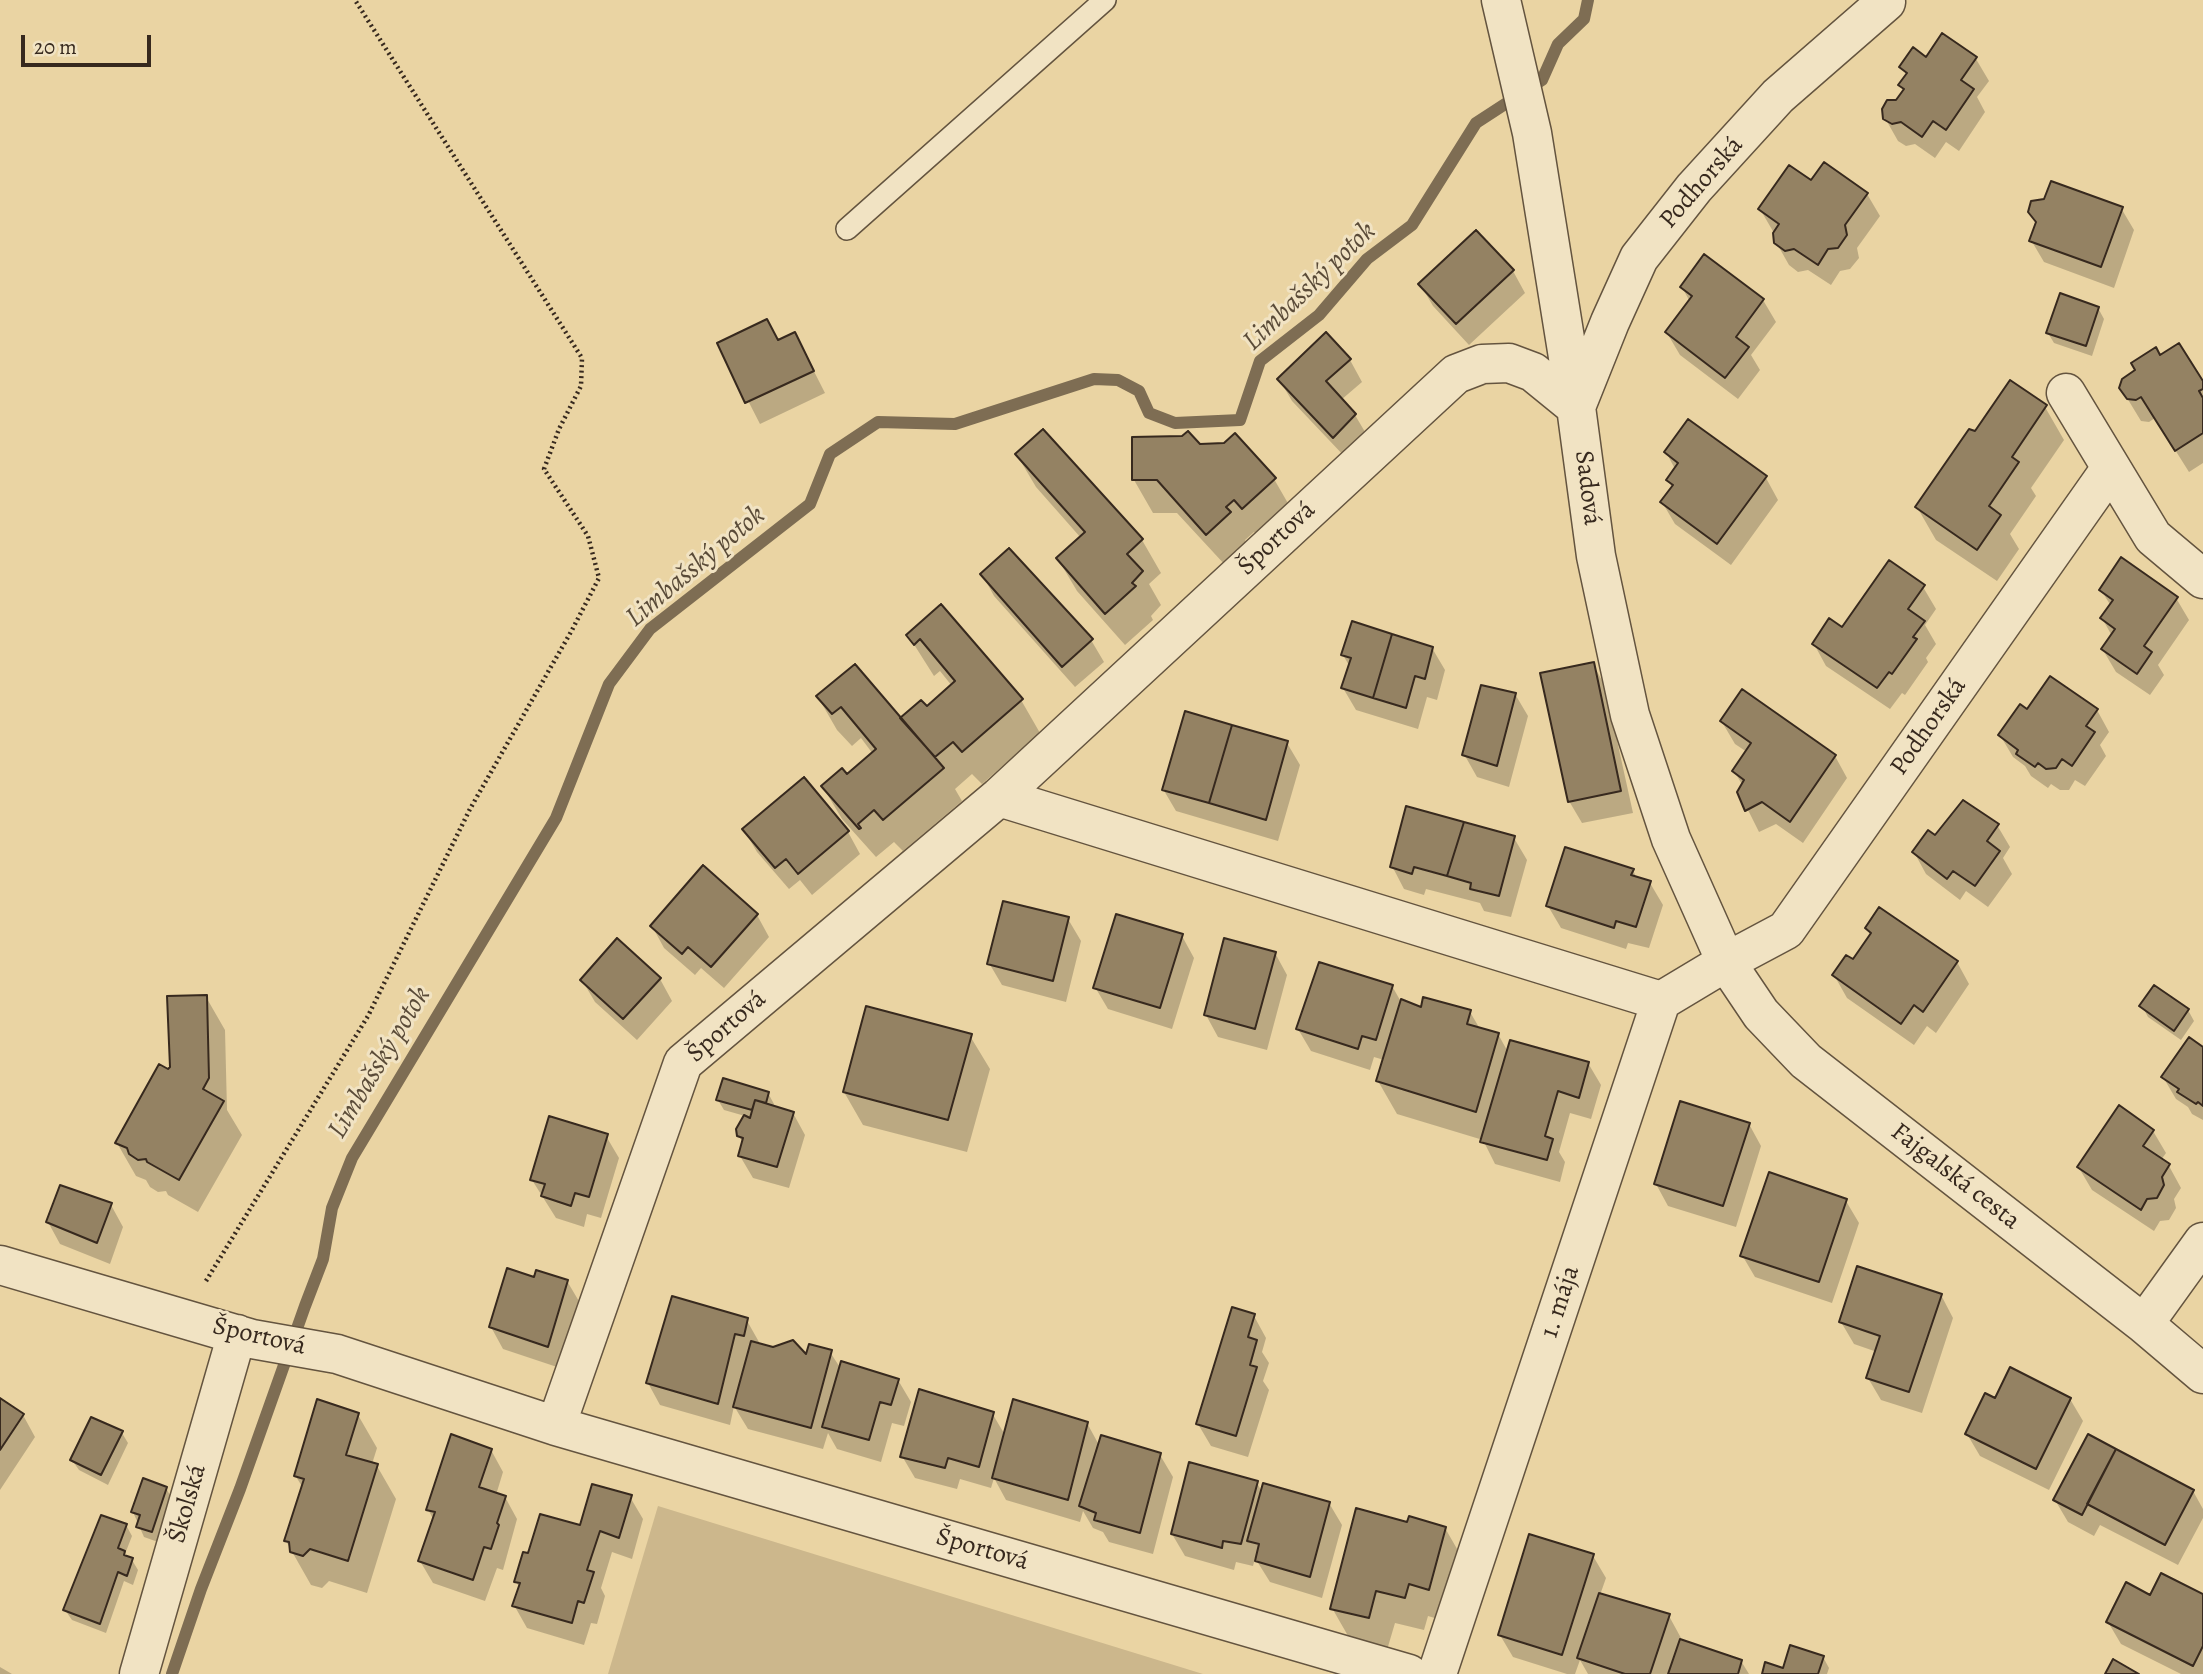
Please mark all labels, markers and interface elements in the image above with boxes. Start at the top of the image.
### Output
scale bar [24,21,154,65]
text: 20 m [34,33,77,61]
street label: Podhorská [1654,131,1750,235]
water label: Limbašský potok [1237,215,1383,359]
street label: Sadová [1567,449,1607,527]
street label: Športová [1232,495,1322,583]
water label: Limbašský potok [620,499,772,635]
street label: Podhorská [1884,672,1974,782]
water label: Limbašský potok [321,981,439,1145]
street label: Športová [681,984,773,1070]
street label: Fajgalská cesta [1884,1117,2026,1237]
street label: 1. mája [1535,1262,1587,1342]
street label: Športová [209,1311,309,1363]
street label: Školská [162,1461,214,1547]
street label: Športová [932,1522,1032,1578]

